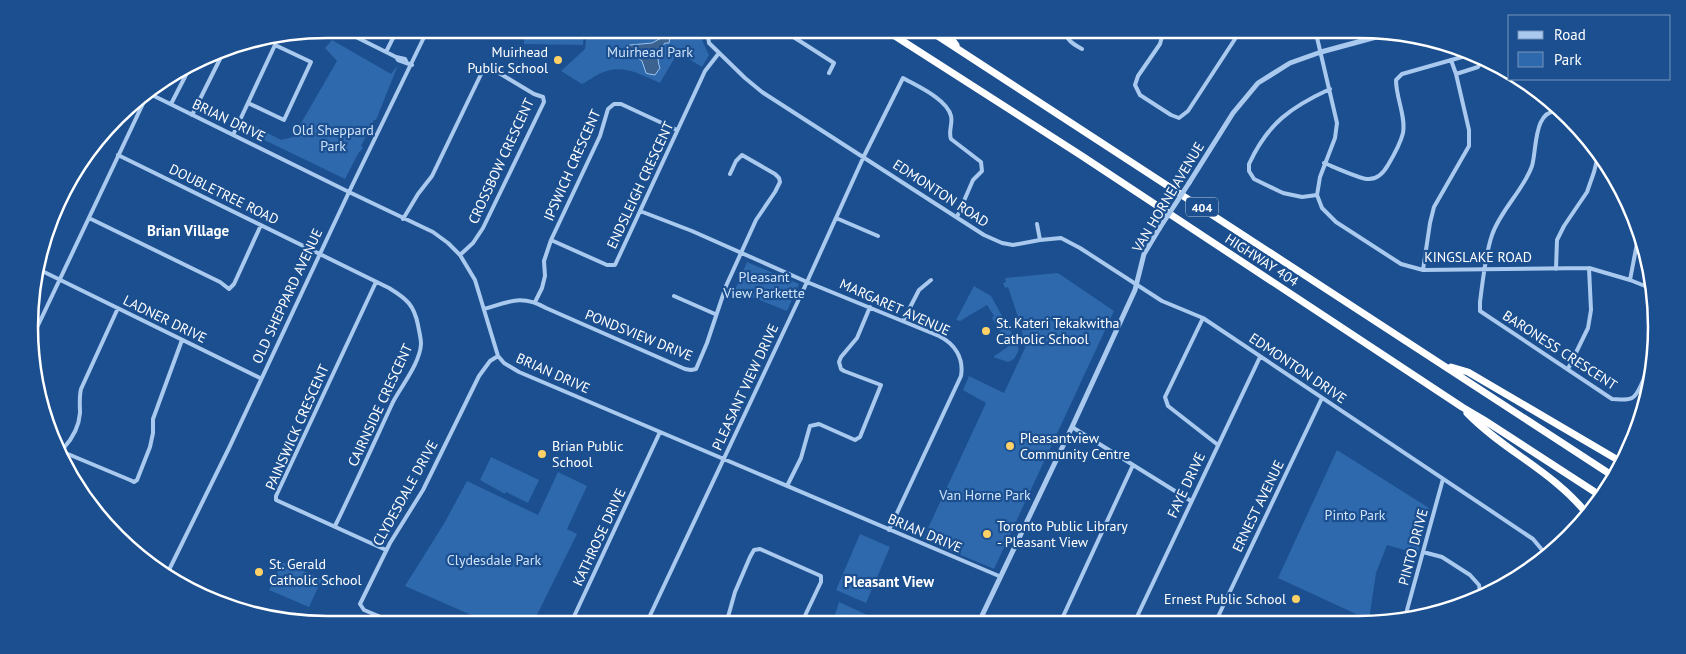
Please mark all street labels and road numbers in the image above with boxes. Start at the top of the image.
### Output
street label: BRIAN DRIVE [190,95,268,145]
street label: CROSSBOW CRESCENT [464,95,538,227]
street label: IPSWICH CRESCENT [539,106,605,224]
street label: ENDSLEIGH CRESCENT [603,118,677,251]
street label: VAN HORNE AVENUE [1128,139,1208,256]
street label: EDMONTON ROAD [890,155,992,231]
street label: DOUBLETREE ROAD [166,160,282,228]
road number: 404 [1186,198,1218,216]
street label: OLD SHEPPARD AVENUE [248,226,326,366]
street label: HIGHWAY 404 [1222,230,1302,291]
street label: KINGSLAKE ROAD [1424,248,1532,266]
street label: MARGARET AVENUE [837,275,953,339]
street label: LADNER DRIVE [120,291,210,347]
street label: PONDSVIEW DRIVE [582,305,696,365]
street label: BARONESS CRESCENT [1499,306,1621,394]
street label: PLEASANT VIEW DRIVE [708,321,782,453]
street label: EDMONTON DRIVE [1246,329,1350,407]
street label: CAIRNSIDE CRESCENT [344,341,416,469]
street label: BRIAN DRIVE [513,349,593,397]
street label: PAINSWICK CRESCENT [261,361,333,493]
street label: CLYDESDALE DRIVE [368,437,442,549]
street label: FAYE DRIVE [1163,449,1209,521]
street label: ERNEST AVENUE [1228,457,1288,555]
street label: KATHROSE DRIVE [569,485,629,589]
street label: PINTO DRIVE [1394,507,1432,587]
street label: BRIAN DRIVE [885,509,965,557]

